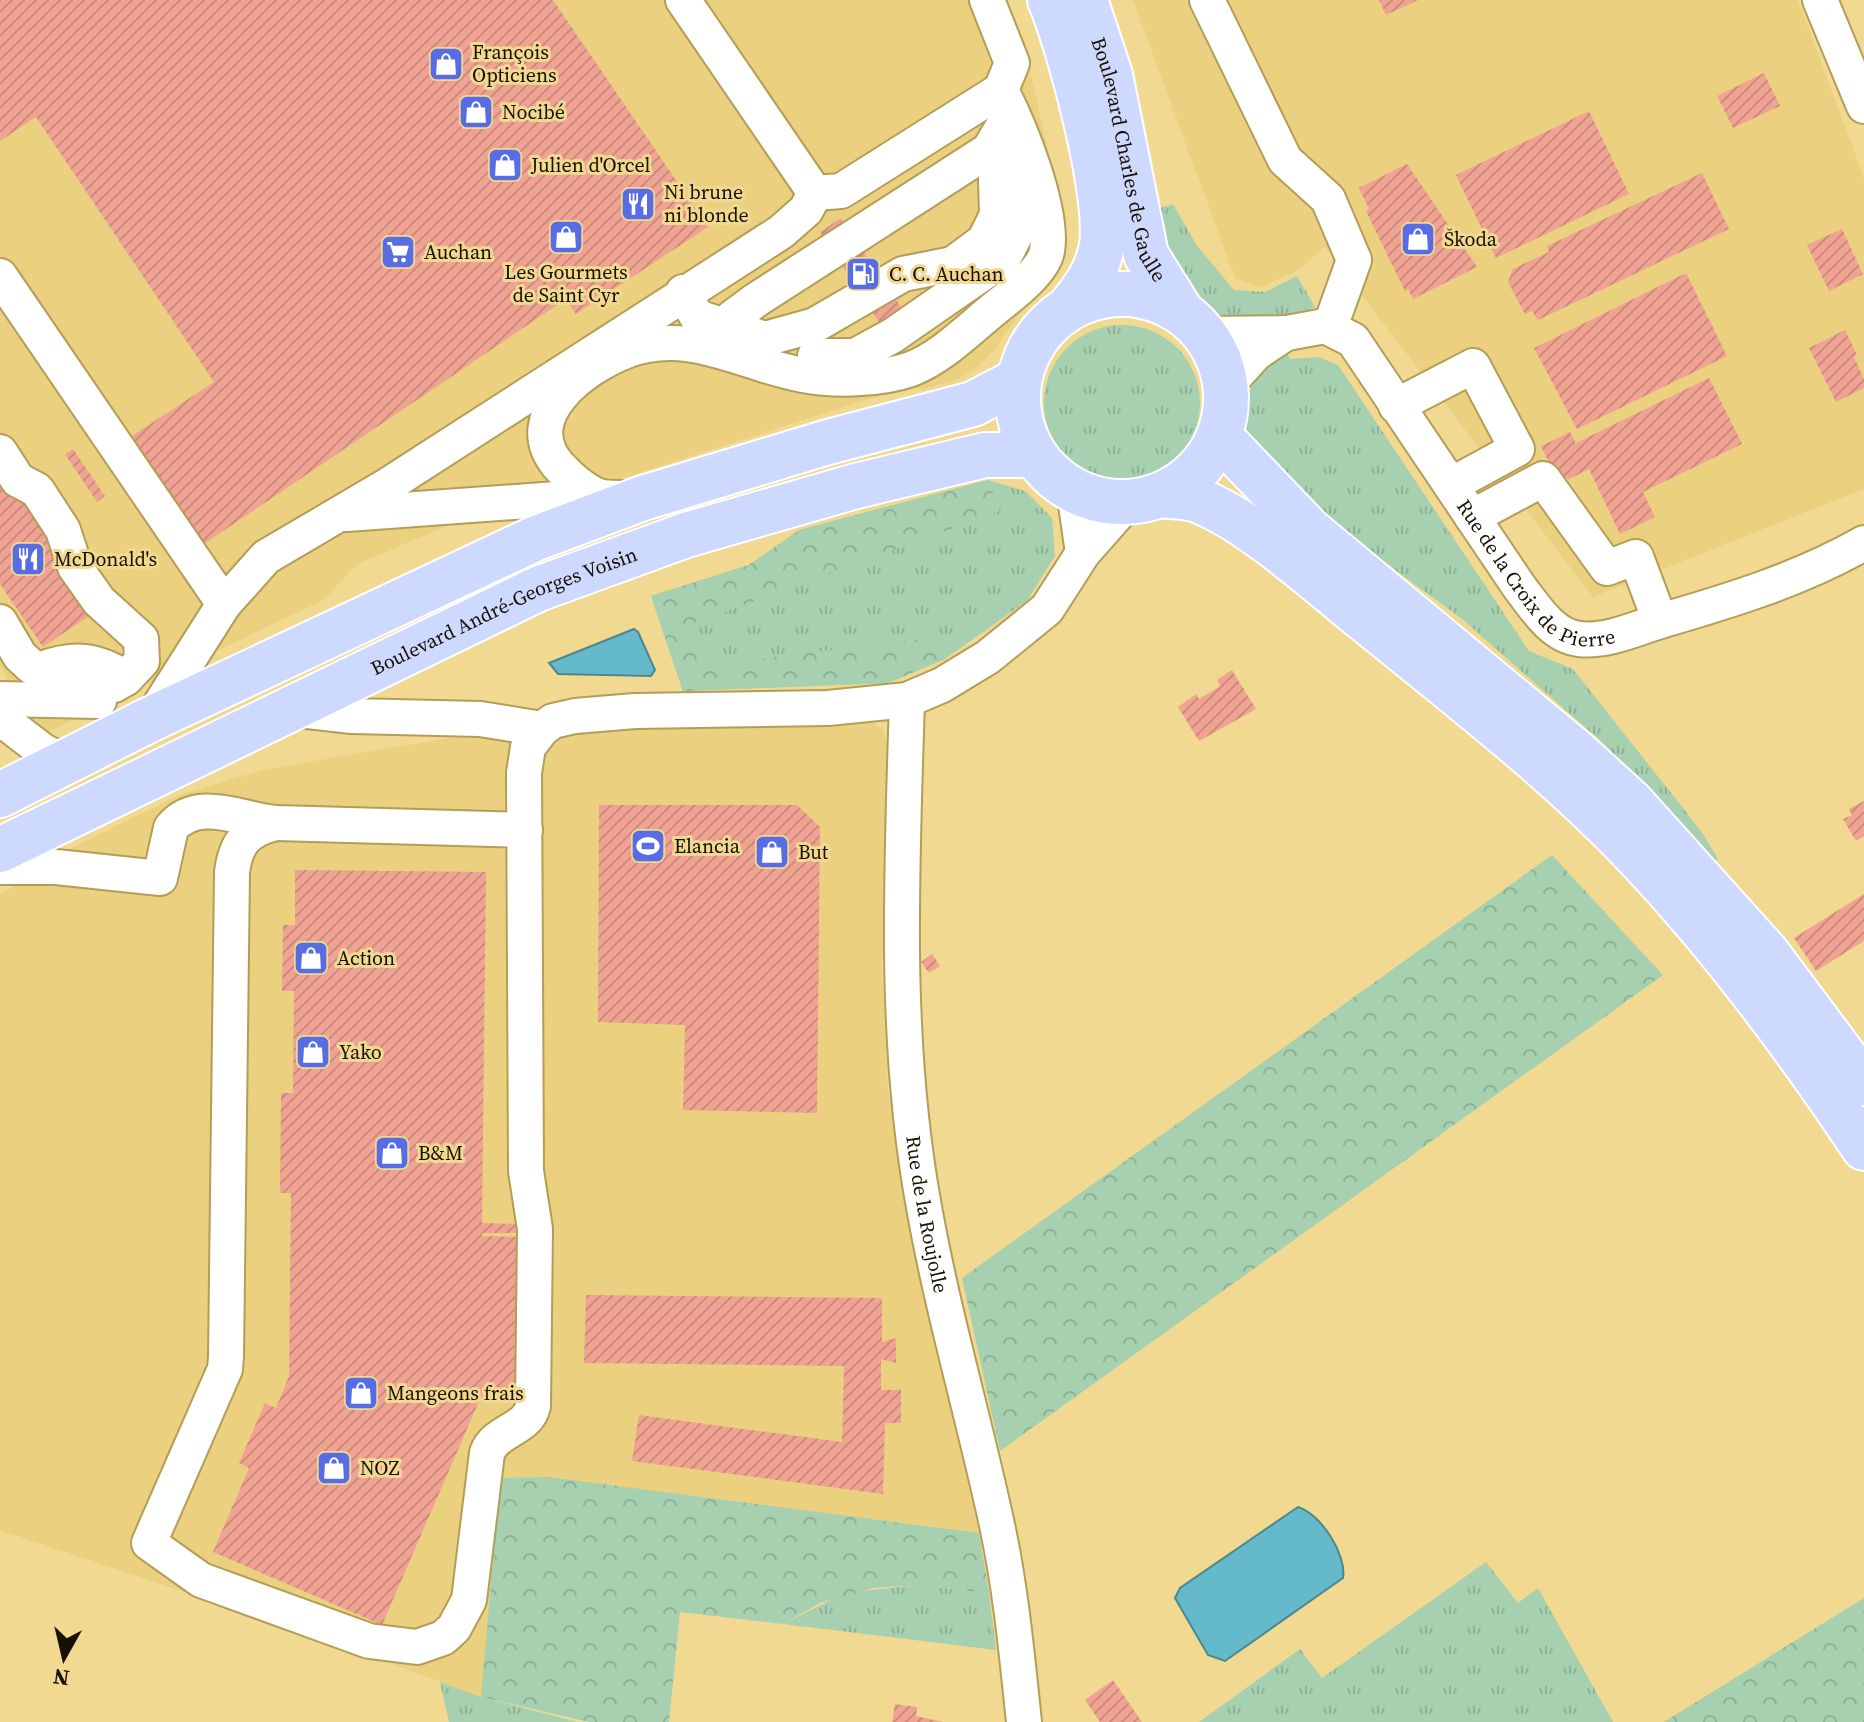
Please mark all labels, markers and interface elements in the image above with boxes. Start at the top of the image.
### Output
street label: Boulevard Charles de Gaulle [1084,34,1173,287]
place label: François Opticiens [472,38,557,89]
shop icon: François Opticiens [427,45,465,83]
shop icon: Nocibé [457,93,495,131]
place label: Nocibé [502,98,565,126]
shop icon: Julien d'Orcel [486,146,524,184]
place label: Julien d'Orcel [530,151,651,179]
place label: Ni brune ni blonde [664,178,749,229]
restaurant icon: Ni brune ni blonde [619,185,657,223]
shop icon: Les Gourmets de Saint Cyr [547,218,585,256]
shop icon: Škoda [1399,220,1437,258]
place label: Škoda [1444,225,1498,253]
supermarket icon: Auchan [379,233,417,271]
place label: Auchan [424,238,492,266]
fuel station icon: C. C. Auchan [844,255,882,293]
place label: Les Gourmets de Saint Cyr [504,258,628,309]
place label: C. C. Auchan [889,260,1004,288]
street label: Rue de la Croix de Pierre [1450,494,1618,654]
restaurant icon: McDonald's [9,540,47,578]
street label: Boulevard André-Georges Voisin [366,540,641,682]
place label: McDonald's [54,545,157,573]
sports icon: Elancia [629,827,667,865]
place label: Elancia [674,832,741,860]
shop icon: But [753,833,791,871]
place label: But [798,838,829,866]
shop icon: Action [292,939,330,977]
place label: Action [337,944,395,972]
shop icon: Yako [294,1033,332,1071]
place label: Yako [339,1038,382,1066]
shop icon: B&M [373,1134,411,1172]
street label: Rue de la Roujolle [899,1134,955,1296]
place label: B&M [418,1139,463,1167]
shop icon: Mangeons frais [342,1374,380,1412]
place label: Mangeons frais [387,1379,524,1407]
shop icon: NOZ [315,1449,353,1487]
place label: NOZ [360,1454,399,1482]
north arrow [24,1618,104,1698]
text: N [51,1662,71,1694]

